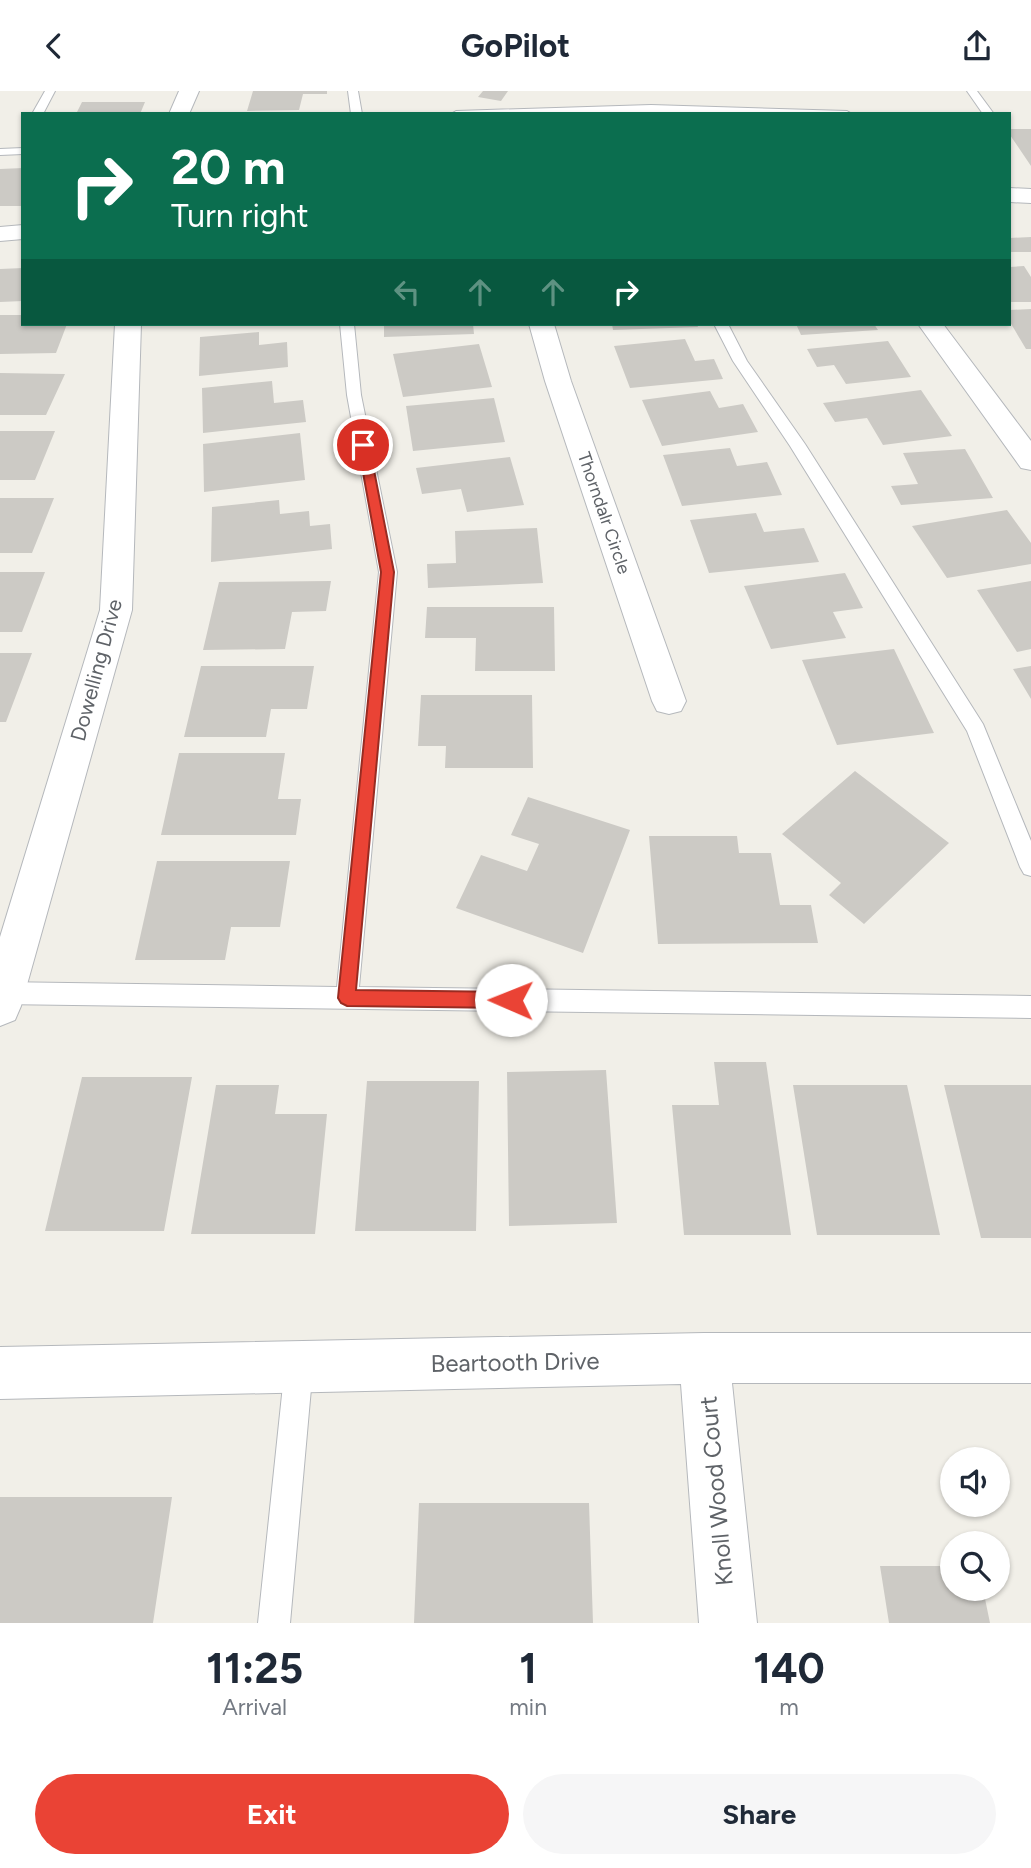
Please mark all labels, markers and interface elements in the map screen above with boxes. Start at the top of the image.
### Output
icon: back [35,27,73,65]
text: GoPilot [461,27,570,65]
icon: share [958,27,996,65]
text: 20 m [171,137,286,196]
icon: right [56,140,147,231]
text: Turn right [171,197,309,235]
icon: left [388,273,426,311]
icon: ahead [461,273,499,311]
icon: ahead [534,273,572,311]
icon: right [607,273,645,311]
pin [333,415,393,475]
icon: arrive [344,426,382,464]
street label: Thorndalr Circle [573,449,635,577]
street label: Dowelling Drive [65,596,127,744]
position arrow [474,963,548,1037]
street label: Beartooth Drive [430,1346,600,1378]
street label: Knoll Wood Court [693,1395,739,1587]
map controls [940,1447,1010,1601]
button: sound [940,1447,1010,1517]
button: search [940,1531,1010,1601]
text: 11:25 [206,1643,303,1694]
text: 1 [519,1643,537,1694]
text: 140 [753,1643,825,1694]
text: Arrival [222,1693,287,1721]
text: min [509,1693,547,1721]
text: m [779,1693,799,1721]
button: Exit [35,1774,509,1854]
button: Share [523,1774,996,1854]

